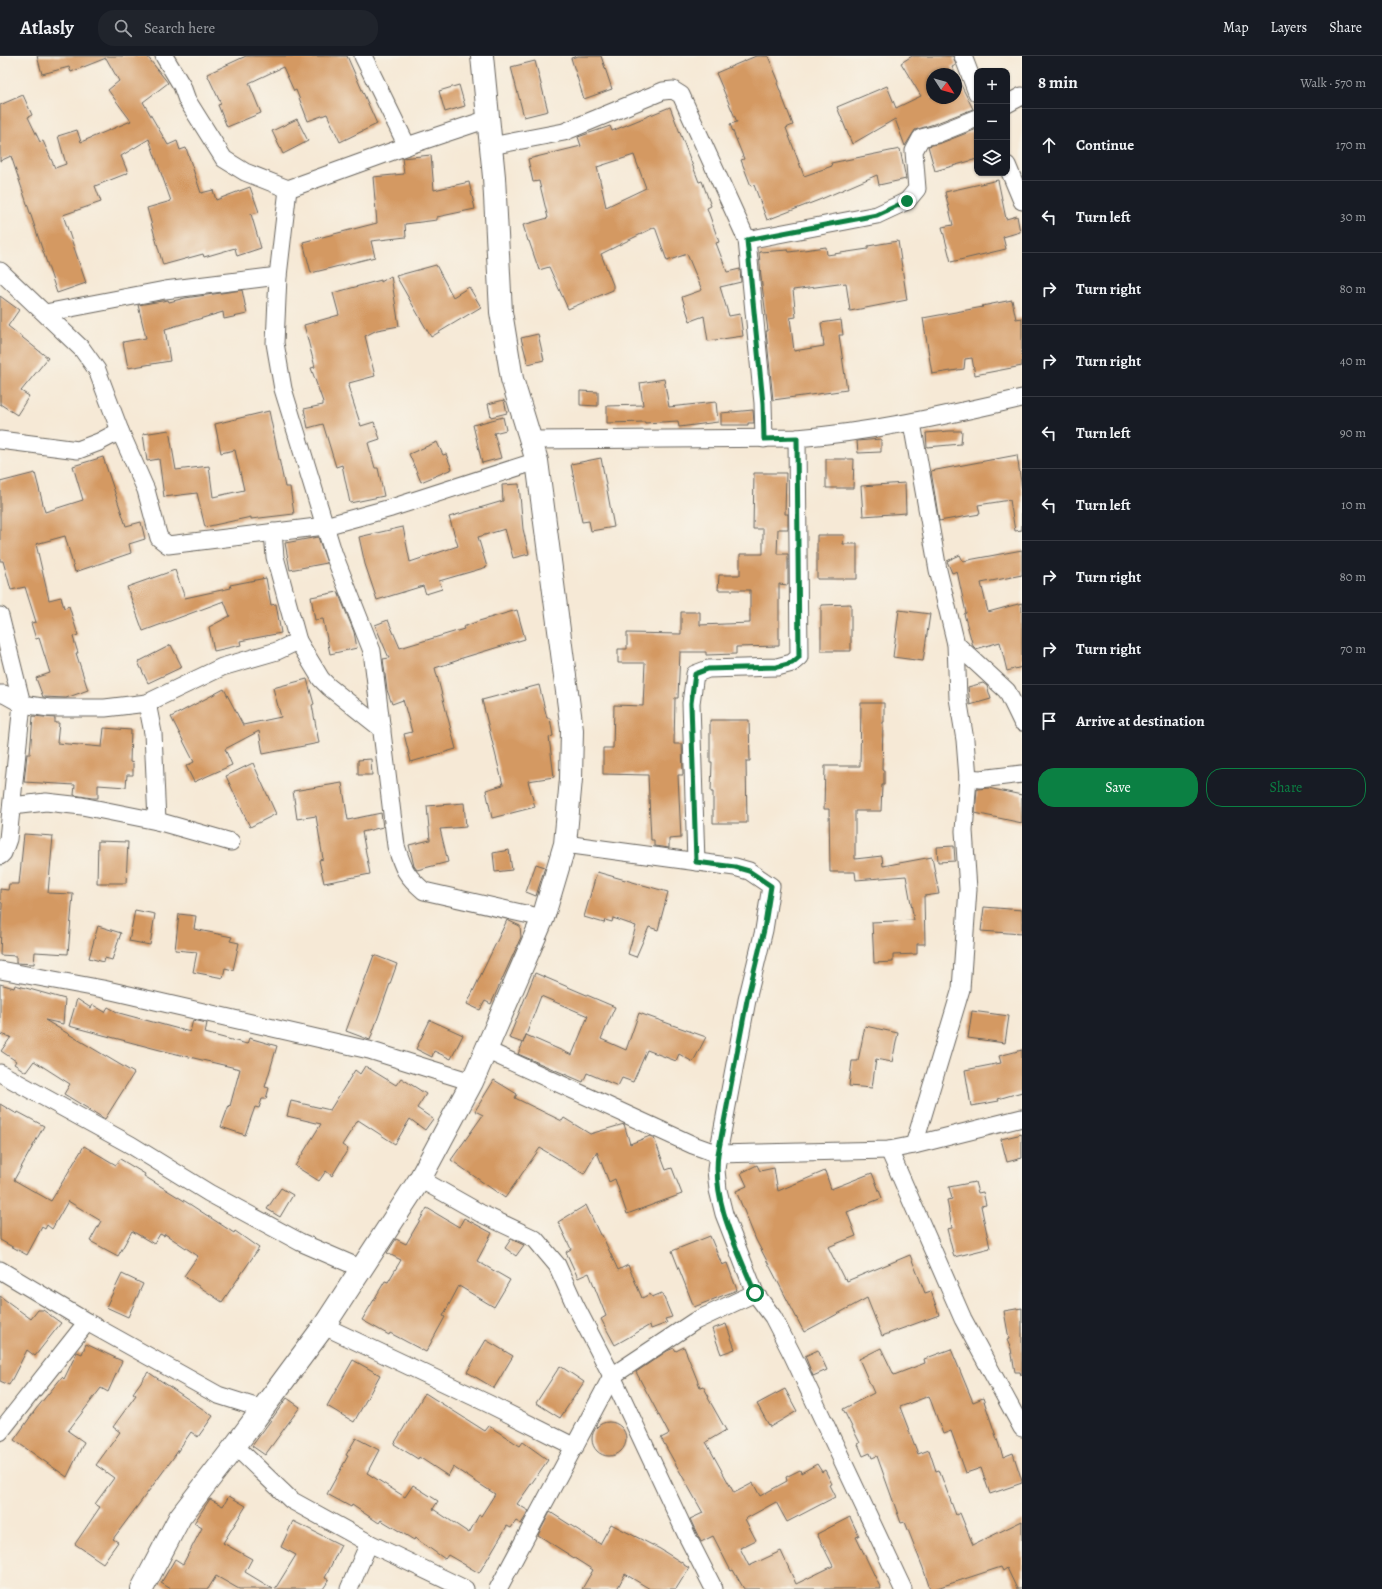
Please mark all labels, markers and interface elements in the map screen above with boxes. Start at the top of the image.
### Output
search box [98,10,378,46]
text: Atlasly [20,15,74,41]
icon: search [112,17,134,39]
text: Search here [144,18,215,38]
text: Map [1223,18,1249,37]
text: Layers [1271,18,1307,37]
text: Share [1329,18,1362,37]
north arrow [926,68,962,104]
map controls [974,68,1010,176]
button: + [974,68,1010,104]
text: 8 min [1038,71,1078,94]
text: Walk · 570 m [1300,74,1366,91]
button: − [974,104,1010,140]
icon: ahead [1038,134,1060,156]
text: Continue [1076,135,1134,155]
text: 170 m [1336,136,1366,153]
button: layers [974,140,1010,176]
route end [898,192,916,210]
icon: left [1038,206,1060,228]
text: Turn left [1076,207,1131,227]
text: 30 m [1340,208,1366,225]
icon: right [1038,278,1060,300]
text: Turn right [1076,279,1141,299]
text: 80 m [1339,280,1366,297]
icon: right [1038,350,1060,372]
text: Turn right [1076,351,1141,371]
text: 40 m [1340,352,1366,369]
icon: left [1038,422,1060,444]
text: Turn left [1076,423,1131,443]
text: 90 m [1340,424,1366,441]
icon: left [1038,494,1060,516]
text: Turn left [1076,495,1131,515]
text: 10 m [1341,496,1366,513]
icon: right [1038,566,1060,588]
text: Turn right [1076,567,1141,587]
text: 80 m [1339,568,1366,585]
icon: right [1038,638,1060,660]
text: Turn right [1076,639,1141,659]
text: 70 m [1340,640,1366,657]
icon: arrive [1038,710,1060,732]
text: Arrive at destination [1076,711,1205,731]
button: Save [1038,768,1198,807]
button: Share [1206,768,1366,807]
route start [746,1284,764,1302]

